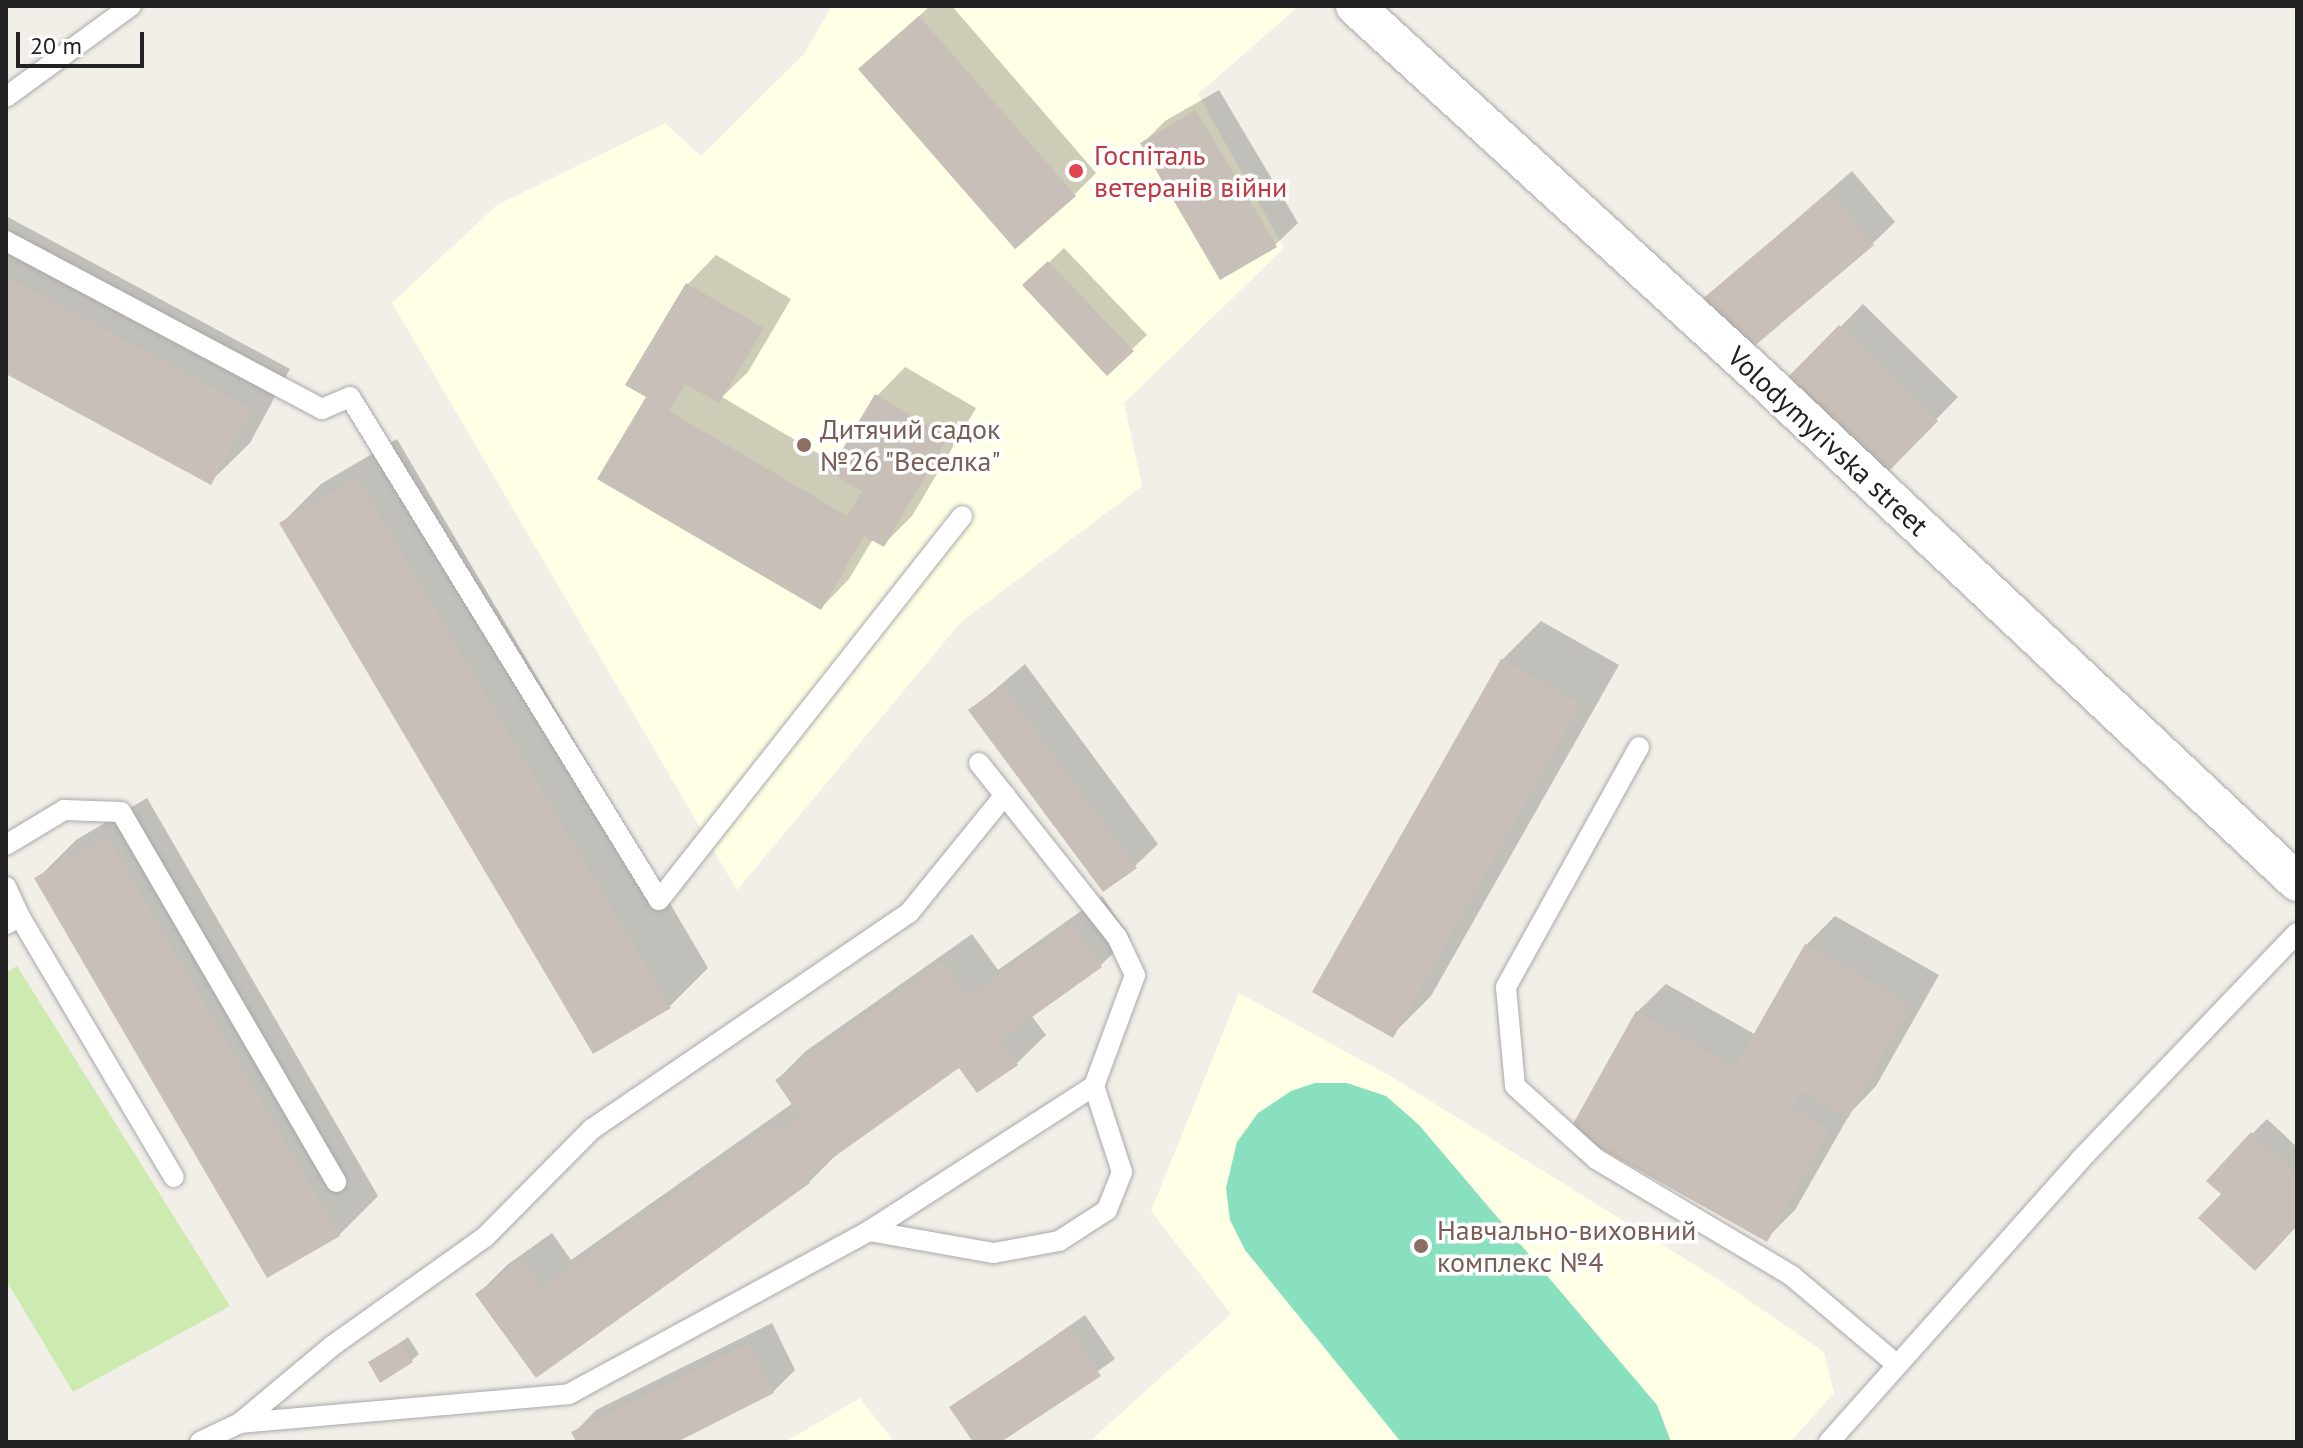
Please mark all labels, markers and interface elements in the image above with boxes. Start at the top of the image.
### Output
scale bar [20,16,148,66]
text: 20 m [30,30,82,61]
place label: Госпіталь ветеранів війни [1094,138,1287,204]
marker: Госпіталь ветеранів війни [1065,160,1087,182]
street label: Volodymyrivska street [1721,339,1935,543]
place label: Дитячий садок №26 "Веселка" [820,412,1003,478]
marker: Дитячий садок №26 "Веселка" [795,436,813,454]
place label: Навчально-виховний комплекс №4 [1437,1213,1696,1279]
marker: Навчально-виховний комплекс №4 [1412,1237,1430,1255]

